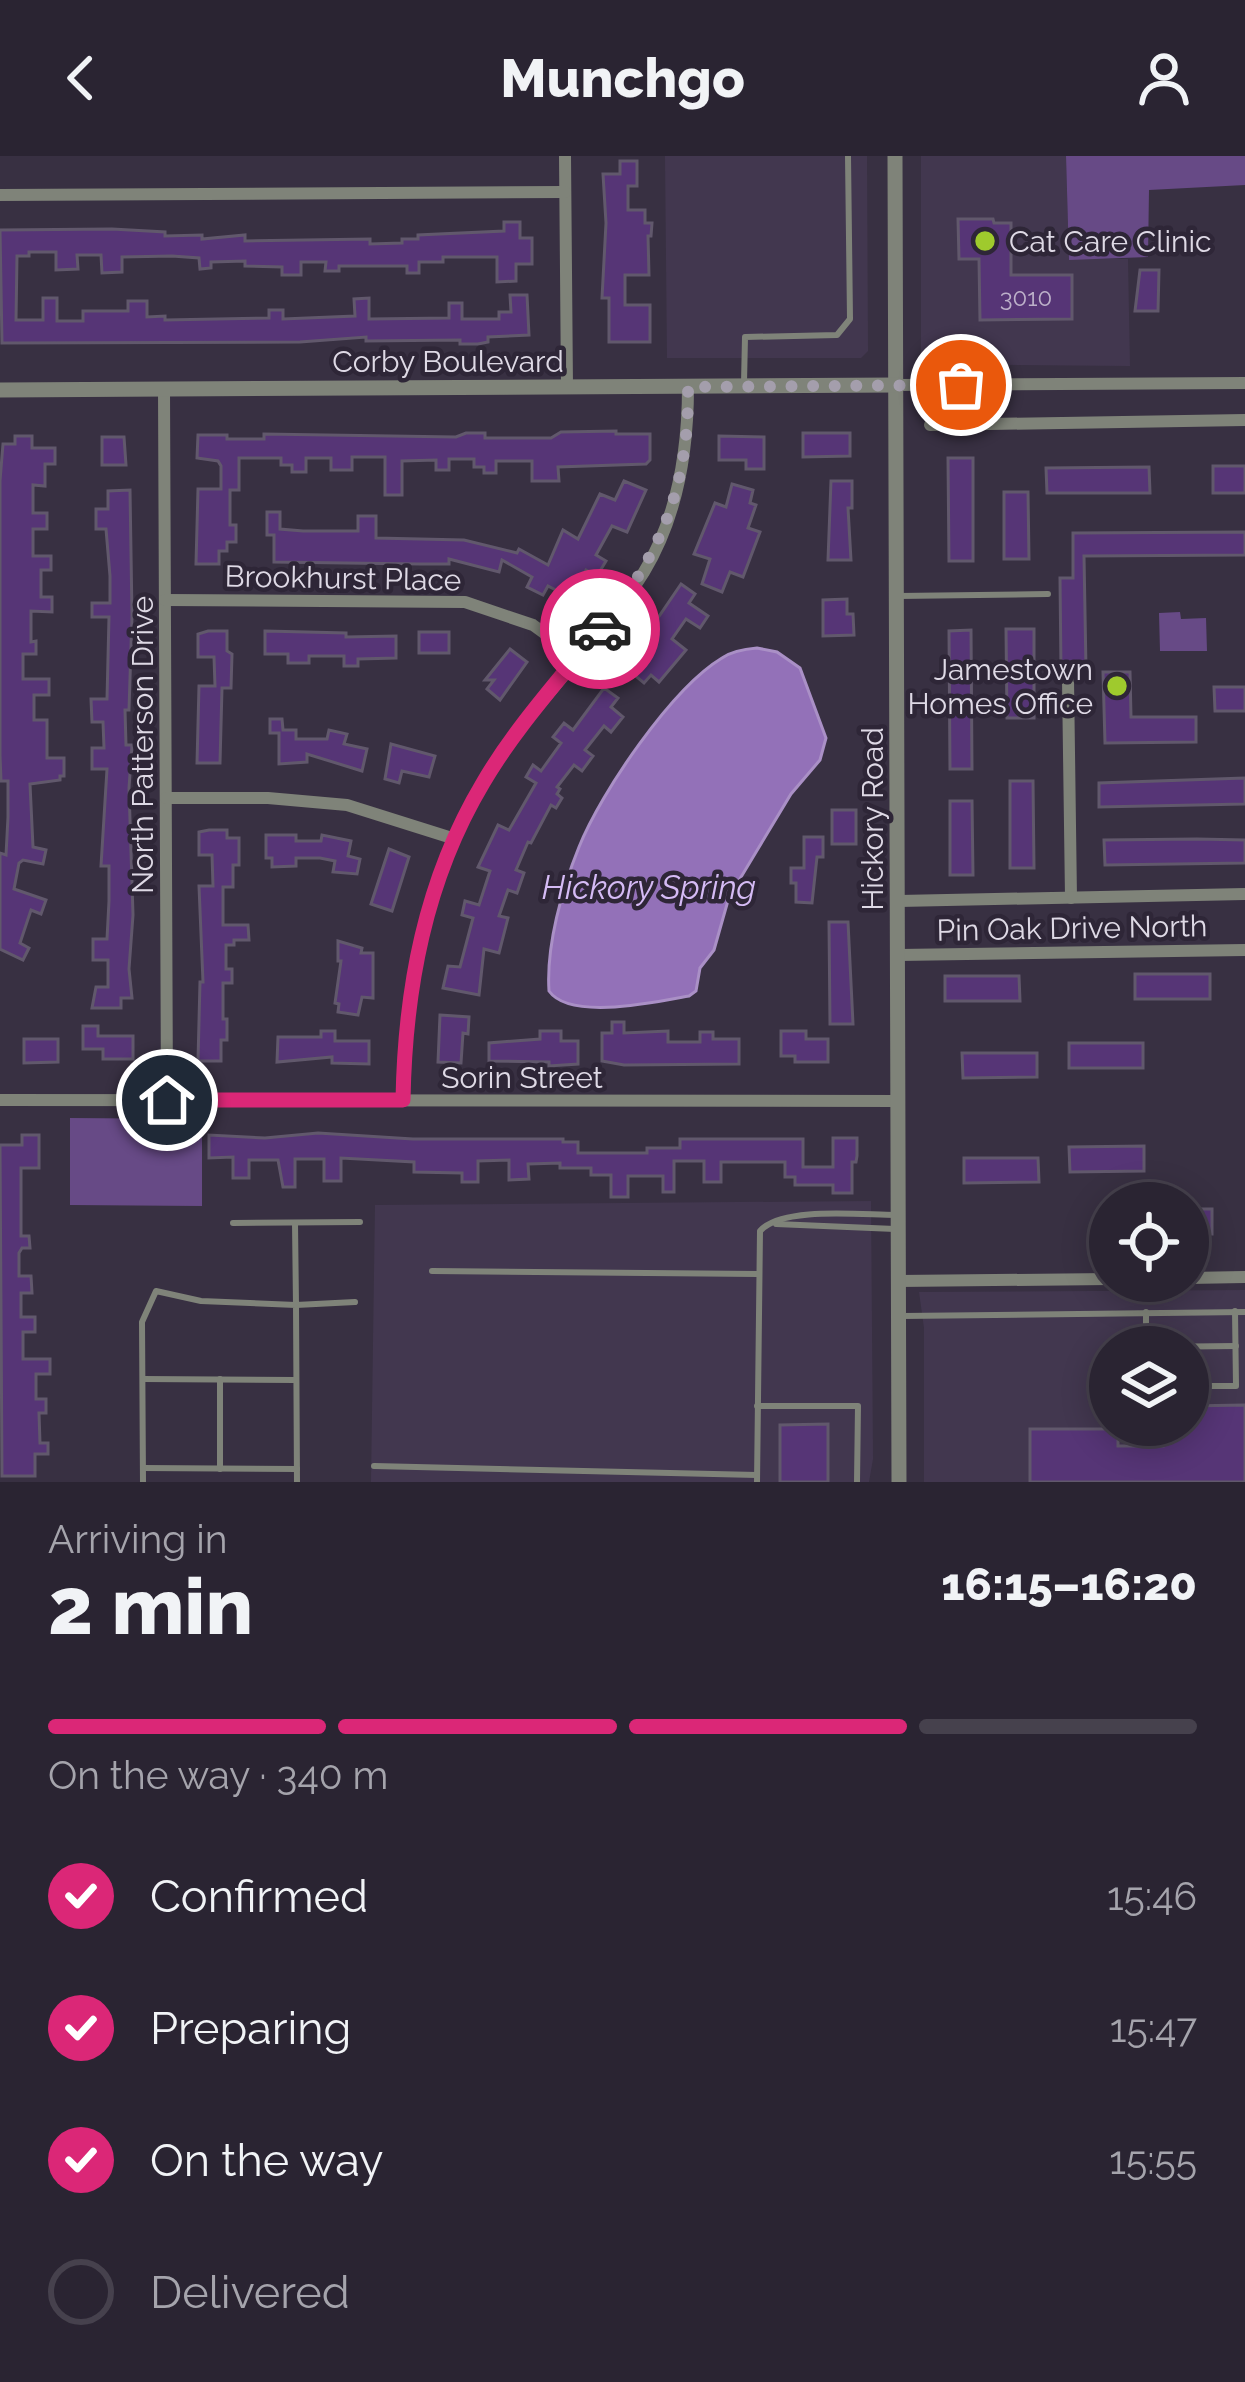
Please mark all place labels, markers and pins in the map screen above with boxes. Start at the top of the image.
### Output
place label: Cat Care Clinic [1009,224,1212,259]
marker: Cat Care Clinic [972,228,998,254]
pin [910,334,1012,436]
place label: Jamestown Homes Office [907,652,1093,721]
marker: Jamestown Homes Office [1104,673,1130,699]
pin [116,1049,218,1151]

